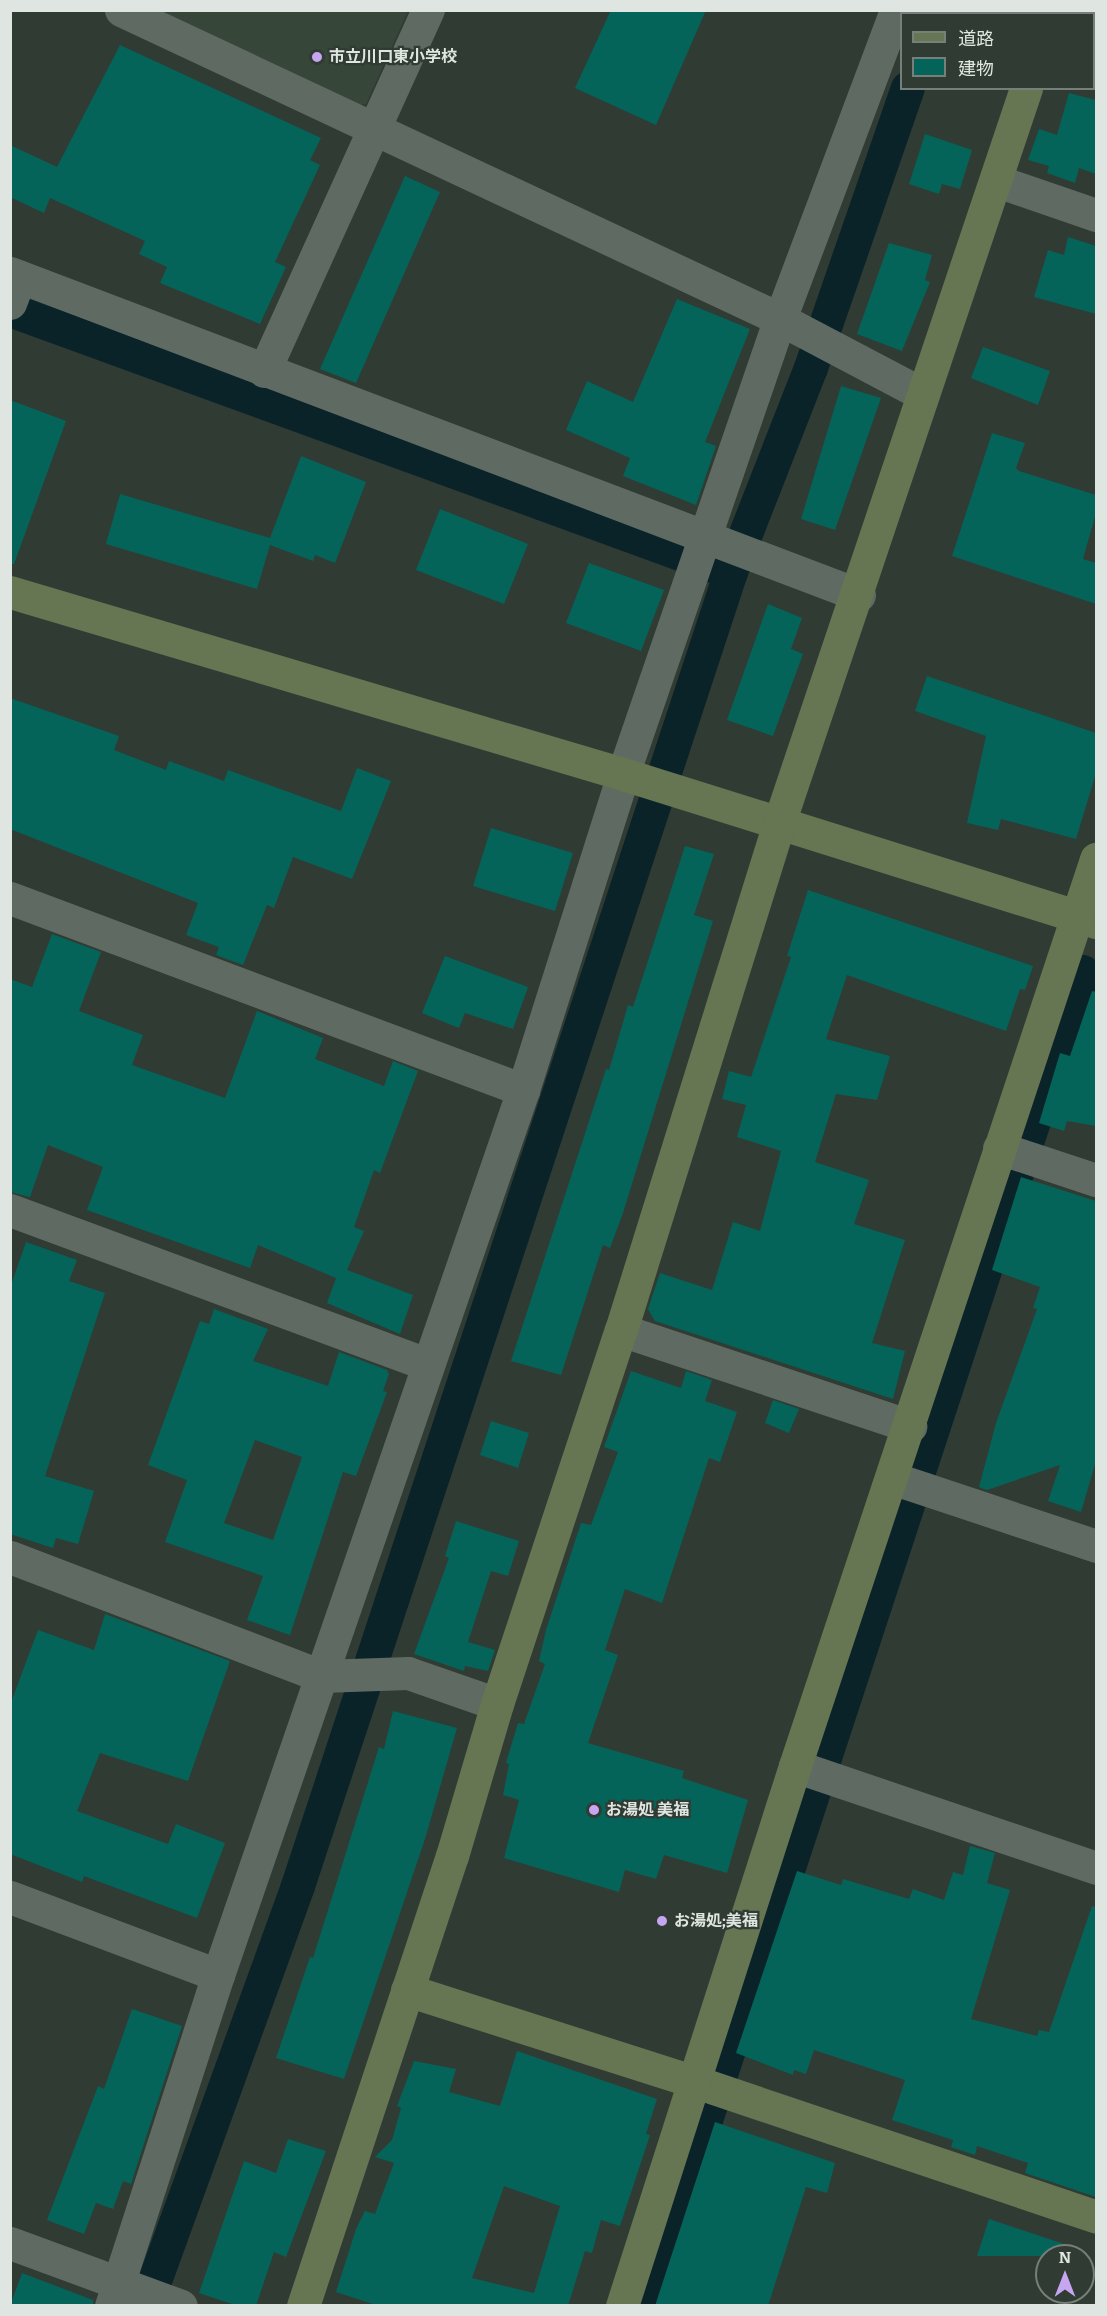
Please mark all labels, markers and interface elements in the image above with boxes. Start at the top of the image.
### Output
legend [900,12,1095,90]
text: 道路 [958,28,994,50]
place label: 市立川口東小学校 [329,47,457,67]
marker: 市立川口東小学校 [310,50,324,64]
text: 建物 [958,58,994,80]
place label: お湯処 美福 [606,1800,689,1820]
marker: お湯処 美福 [587,1803,601,1817]
place label: お湯処;美福 [674,1911,758,1931]
marker: お湯処;美福 [655,1914,669,1928]
north arrow [1035,2244,1095,2304]
text: N [1059,2248,1071,2267]

